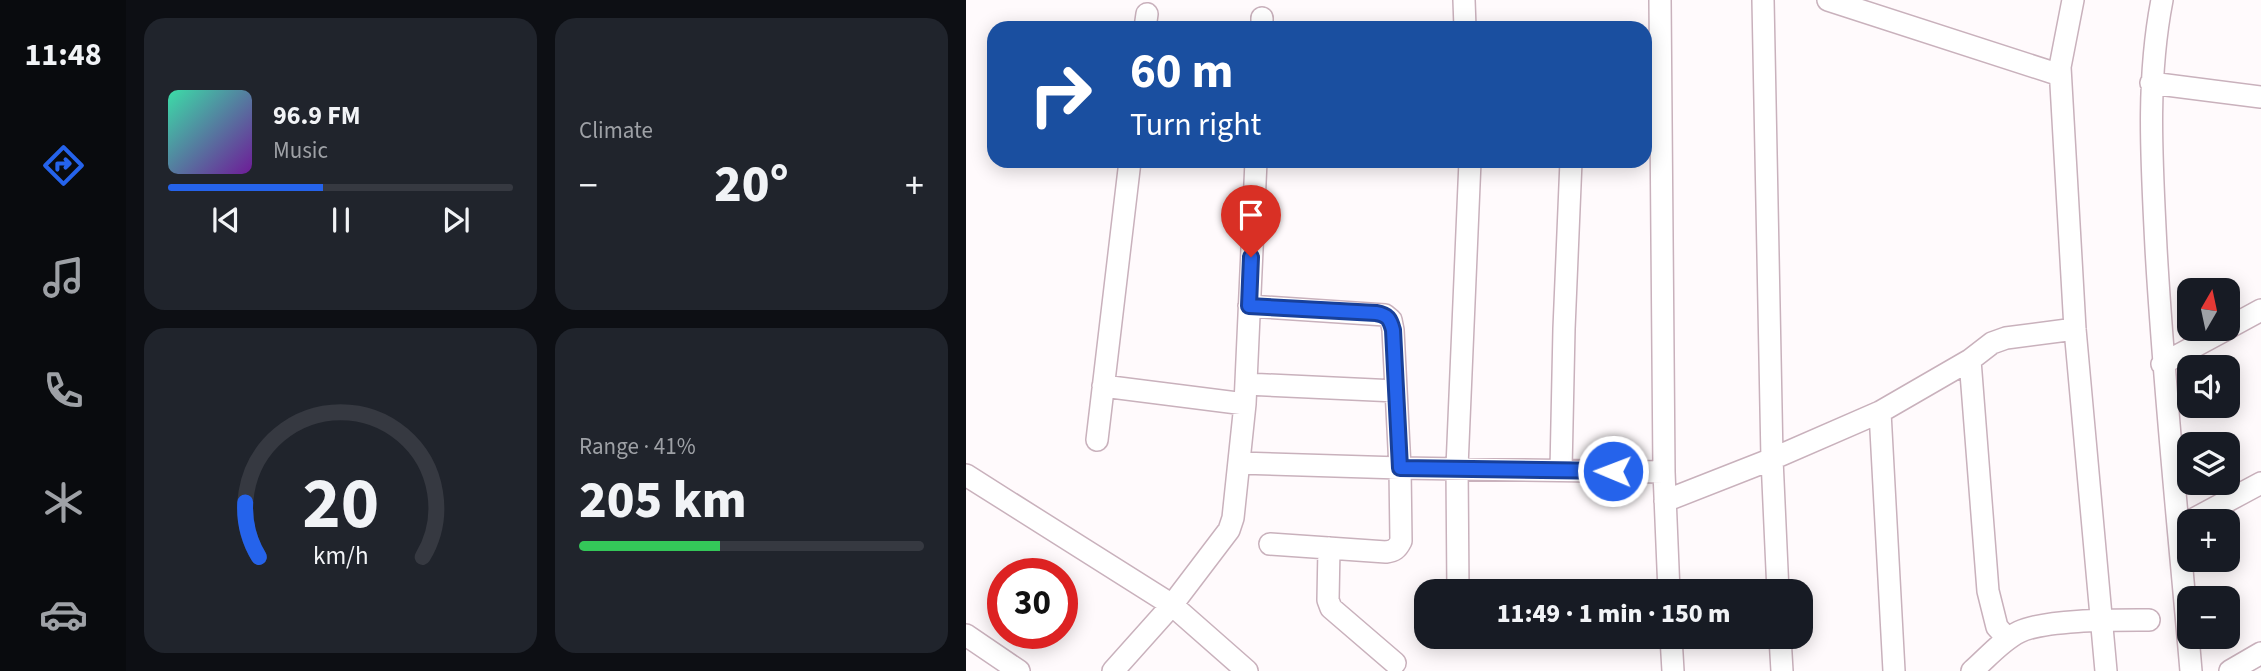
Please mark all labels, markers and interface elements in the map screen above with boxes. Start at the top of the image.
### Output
text: 11:48 [24,32,102,78]
text: 60 m [1130,37,1234,107]
icon: right [1015,49,1106,140]
text: 96.9 FM [273,97,361,134]
text: Turn right [1130,102,1261,148]
text: Climate [579,114,653,147]
text: Music [273,134,328,167]
icon: directions [39,141,88,190]
text: 20° [714,148,789,222]
text: − [579,159,598,213]
text: + [905,159,924,213]
pin [1221,185,1281,257]
icon: arrive [1232,196,1270,234]
icon: previous [207,201,245,239]
icon: pause [322,201,360,239]
icon: next [437,201,475,239]
icon: music [39,253,88,302]
north arrow [2177,278,2240,341]
map controls [2177,278,2240,649]
button: sound [2177,355,2240,418]
icon: phone [39,366,88,415]
text: Range · 41% [579,430,696,463]
button: layers [2177,432,2240,495]
position arrow [1576,434,1650,508]
text: 20 [302,452,379,556]
text: 205 km [579,464,747,538]
icon: climate [39,478,88,527]
button: + [2177,509,2240,572]
text: km/h [313,537,368,573]
speed limit sign: 30 [987,558,1078,649]
button: − [2177,586,2240,649]
icon: car [39,590,88,639]
text: 11:49 · 1 min · 150 m [1497,595,1730,632]

